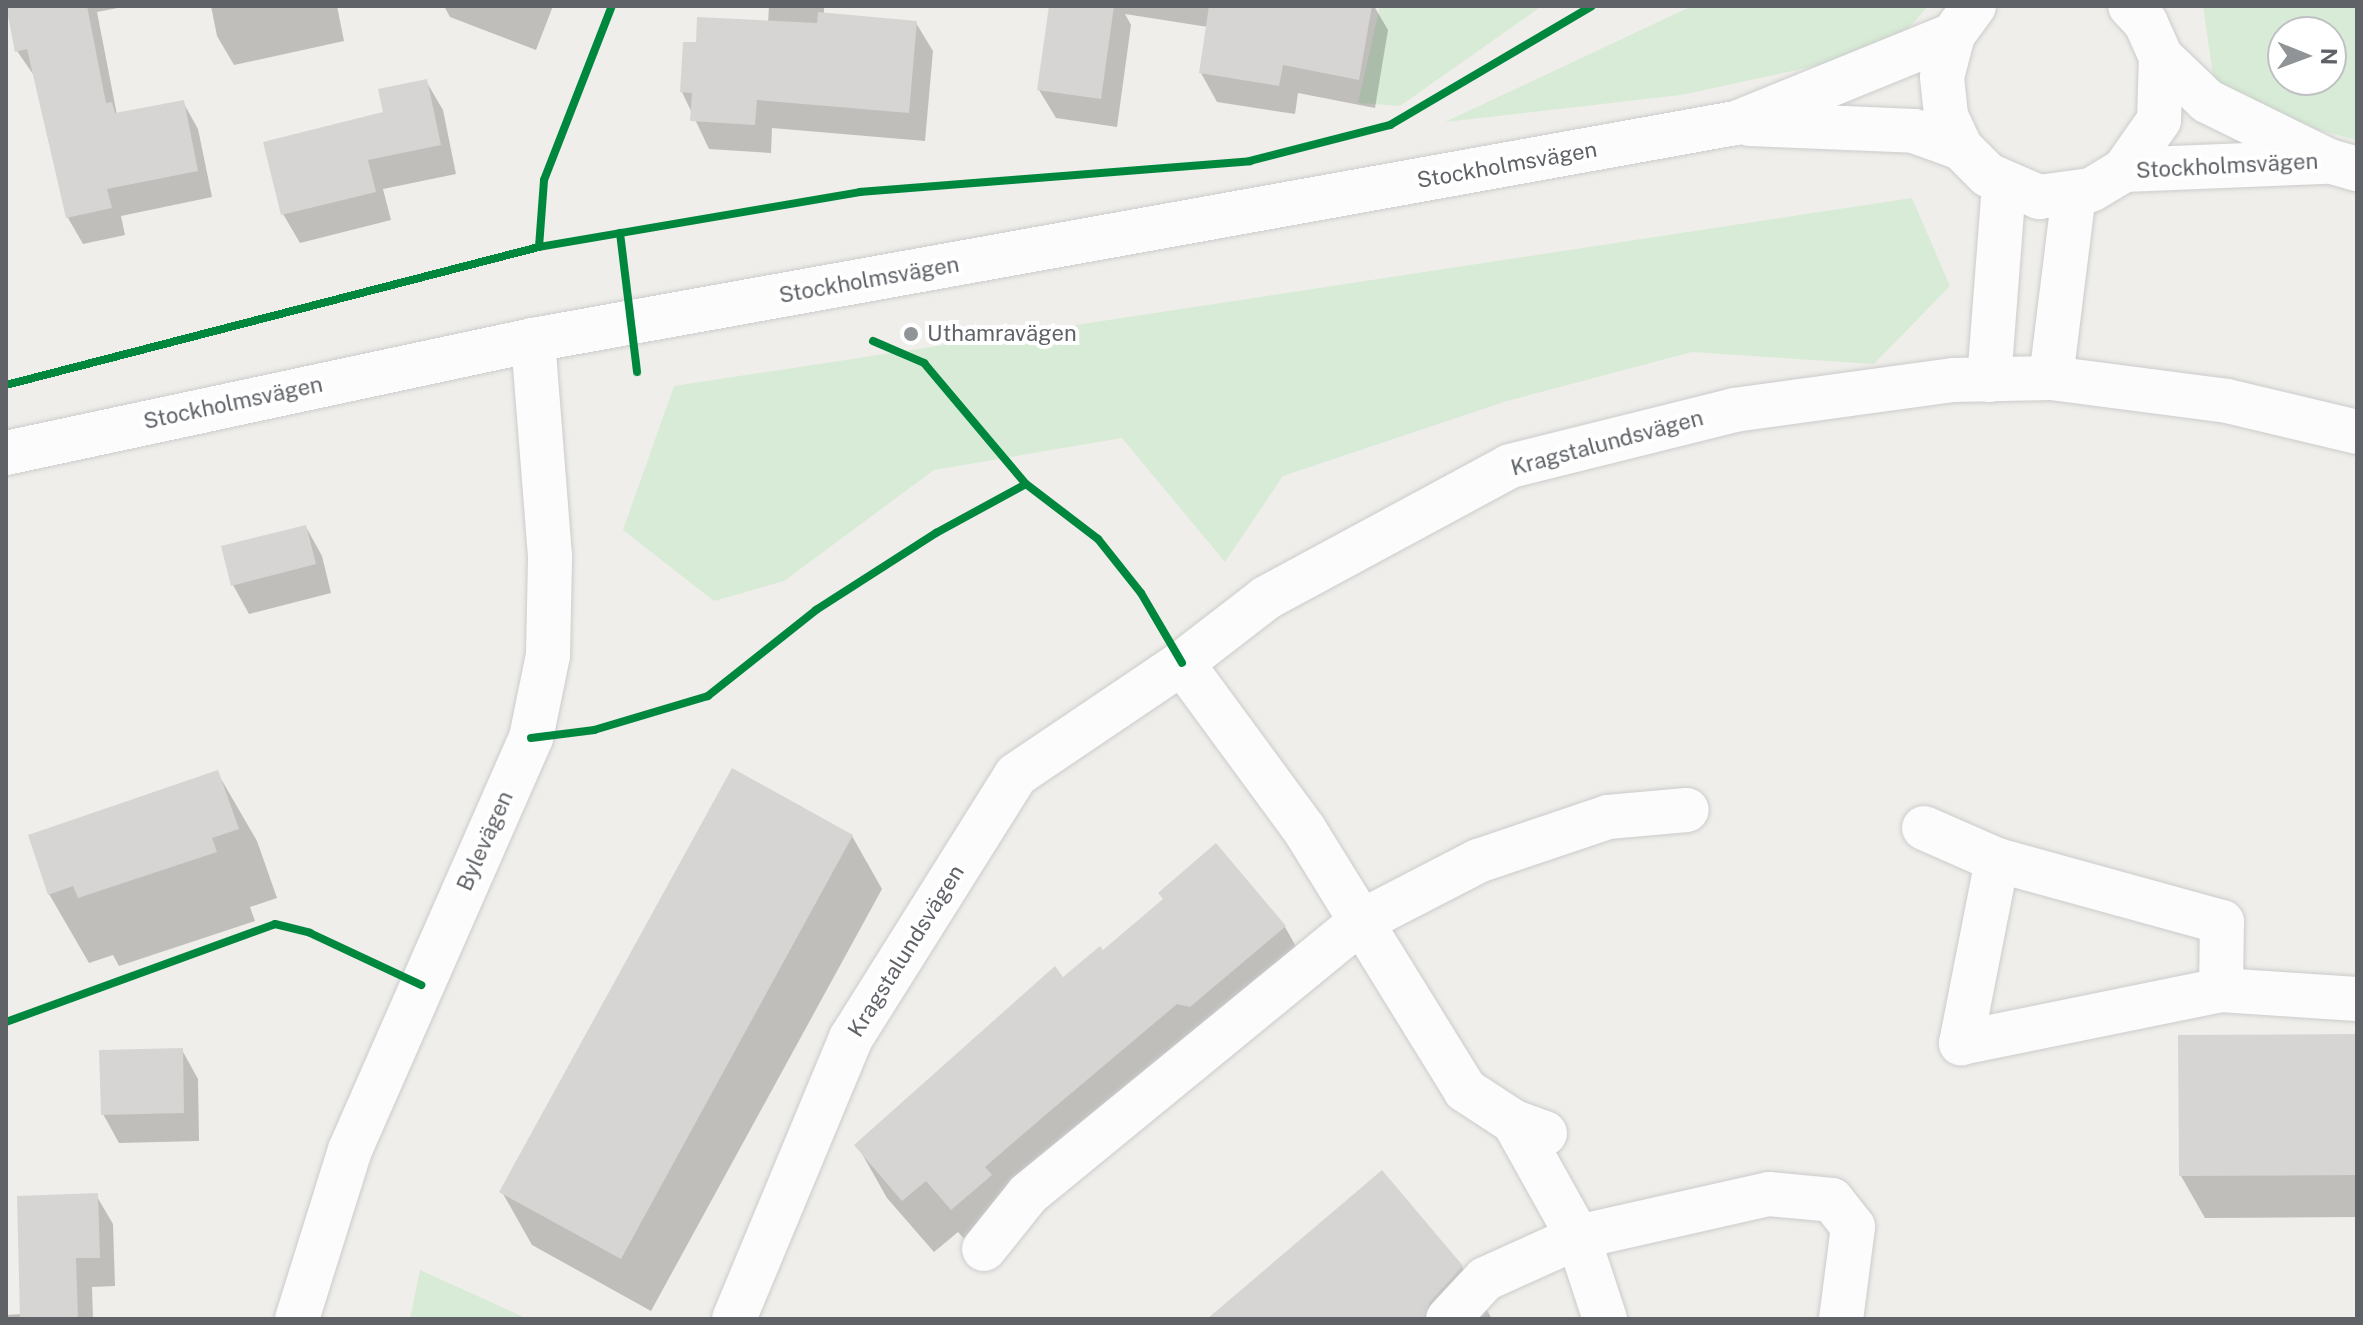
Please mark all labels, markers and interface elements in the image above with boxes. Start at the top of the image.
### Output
north arrow [2267,16,2347,96]
text: N [2316,48,2342,65]
street label: Stockholmsvägen [1415,136,1599,194]
street label: Stockholmsvägen [2135,148,2319,184]
street label: Stockholmsvägen [777,251,961,309]
place label: Uthamravägen [927,321,1077,347]
marker: Uthamravägen [902,325,920,343]
street label: Stockholmsvägen [141,371,325,435]
street label: Kragstalundsvägen [1508,405,1706,481]
street label: Bylevägen [451,787,519,895]
street label: Kragstalundsvägen [842,860,970,1042]

